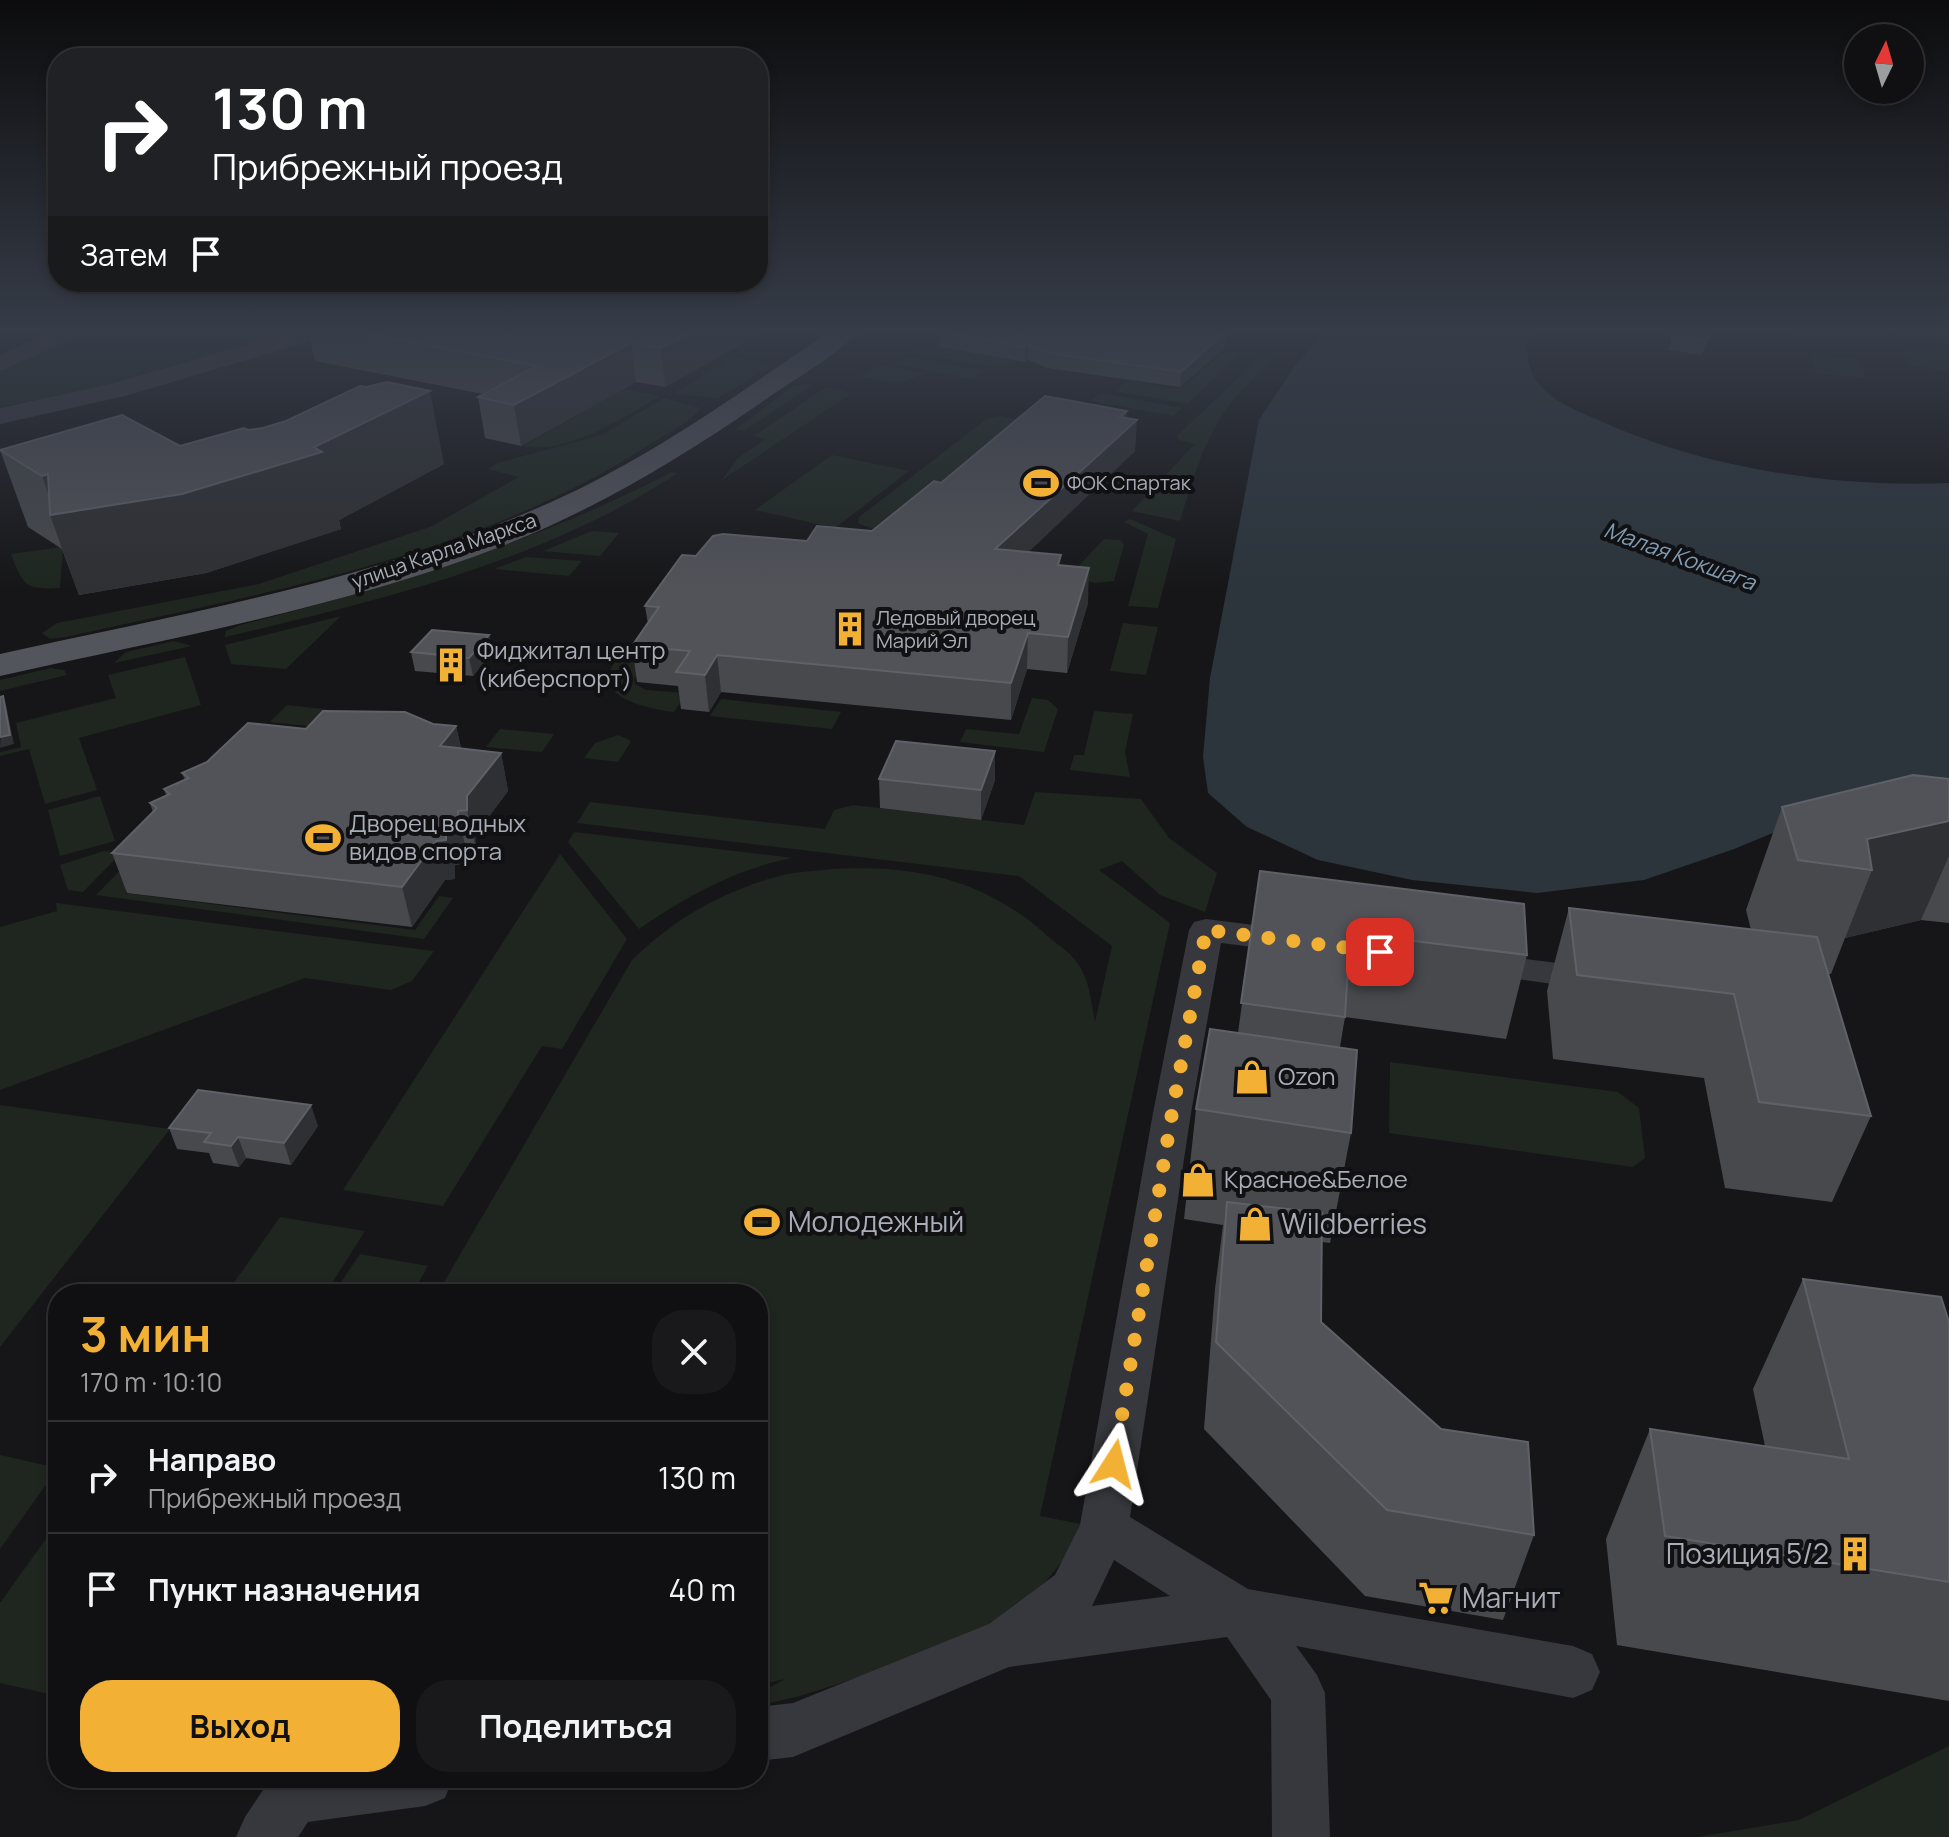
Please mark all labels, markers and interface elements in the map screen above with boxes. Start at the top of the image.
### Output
north arrow [1844,24,1924,104]
map controls [1844,24,1924,104]
text: 130 m [212,69,368,146]
icon: right [80,80,184,184]
text: Прибрежный проезд [212,142,563,191]
icon: arrive [184,232,228,276]
text: Затем [80,234,168,275]
sports icon: ФОК Спартак [1022,464,1060,502]
place label: ФОК Спартак [1067,469,1192,496]
street label: улица Карла Маркса [348,506,540,595]
water label: Малая Кокшага [1600,515,1762,598]
place label: Ледовый дворец Марий Эл [876,604,1036,654]
building icon: Ледовый дворец Марий Эл [831,610,869,648]
place label: Фиджитал центр (киберспорт) [477,633,666,694]
building icon: Фиджитал центр (киберспорт) [432,646,470,684]
place label: Дворец водных видов спорта [349,806,526,867]
sports icon: Дворец водных видов спорта [304,819,342,857]
pin [1346,918,1414,986]
icon: arrive [1358,930,1402,974]
shop icon: Ozon [1233,1058,1271,1096]
place label: Ozon [1278,1059,1336,1092]
shop icon: Красное&Белое [1179,1161,1217,1199]
place label: Красное&Белое [1224,1162,1408,1195]
place label: Молодежный [788,1202,964,1240]
sports icon: Молодежный [743,1203,781,1241]
place label: Wildberries [1281,1204,1427,1242]
shop icon: Wildberries [1236,1205,1274,1243]
text: 3 мин [80,1301,211,1366]
button: close [652,1310,736,1394]
text: 170 m · 10:10 [80,1364,222,1400]
position arrow [1072,1422,1156,1506]
text: Направо [148,1439,276,1480]
icon: right [80,1455,124,1499]
text: 130 m [658,1457,736,1498]
text: Прибрежный проезд [148,1480,401,1516]
place label: Позиция 5/2 [1666,1534,1829,1572]
building icon: Позиция 5/2 [1836,1535,1874,1573]
icon: arrive [80,1567,124,1611]
text: Пункт назначения [148,1569,421,1610]
text: 40 m [669,1569,736,1610]
place label: Магнит [1462,1578,1561,1616]
supermarket icon: Магнит [1417,1579,1455,1617]
button: Выход [80,1680,400,1772]
button: Поделиться [416,1680,736,1772]

